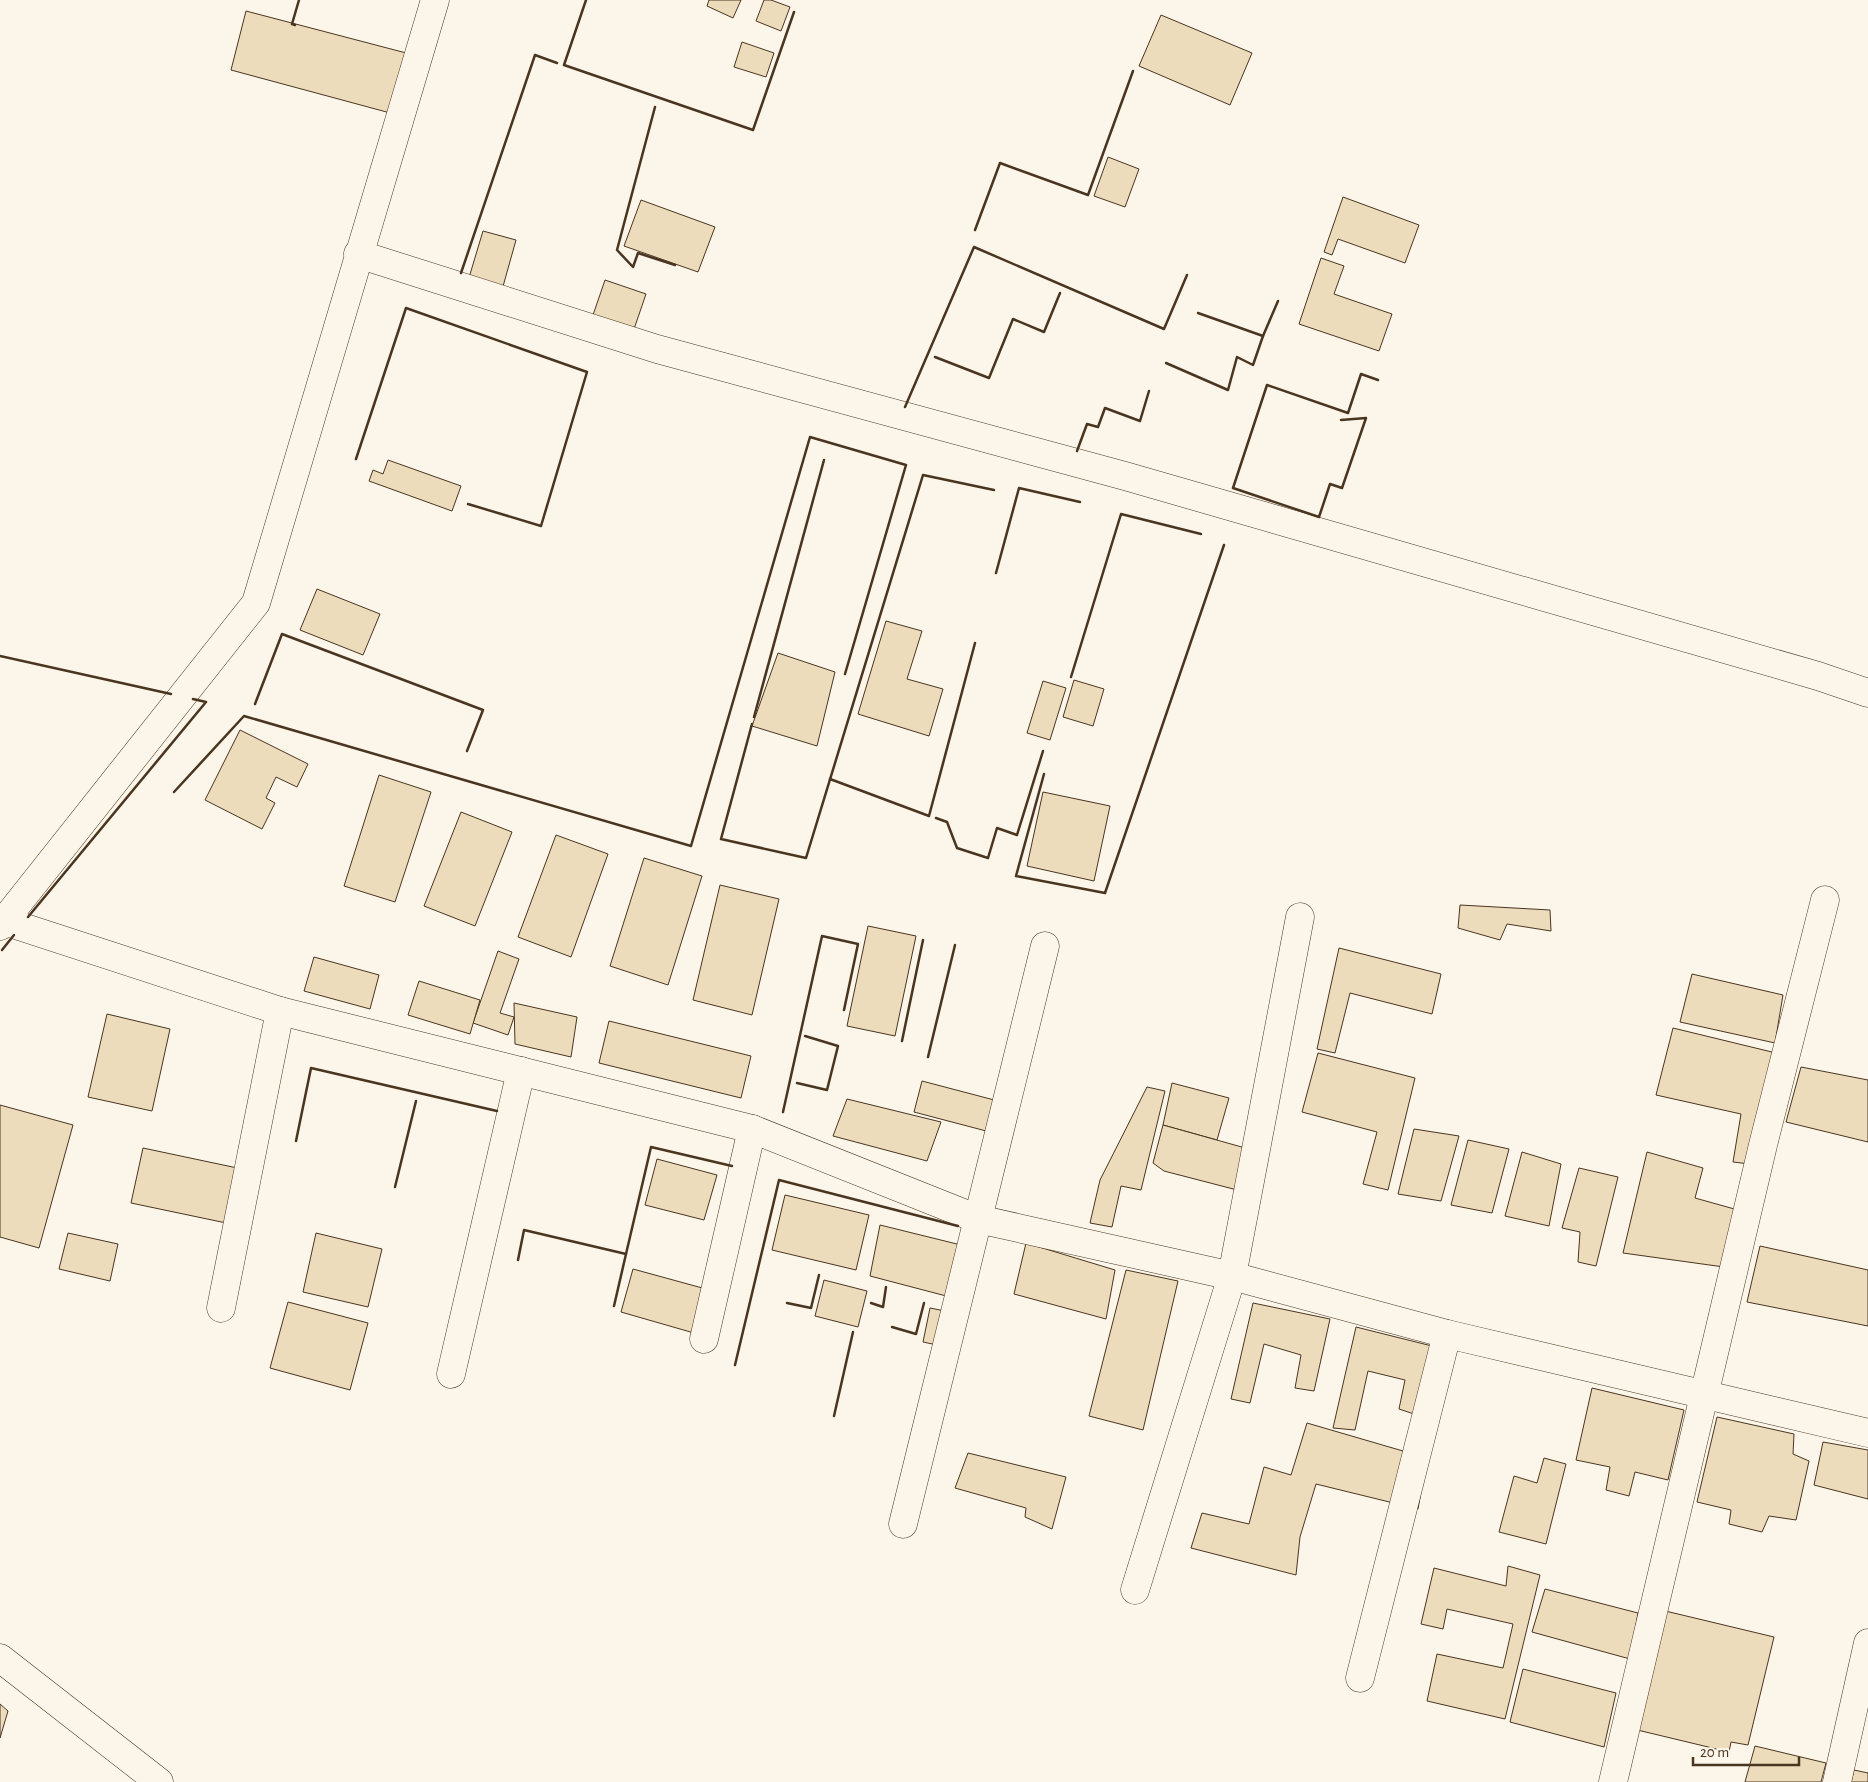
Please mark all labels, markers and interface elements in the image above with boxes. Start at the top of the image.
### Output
scale bar [1693,1734,1799,1766]
text: 20 m [1700,1745,1729,1760]

